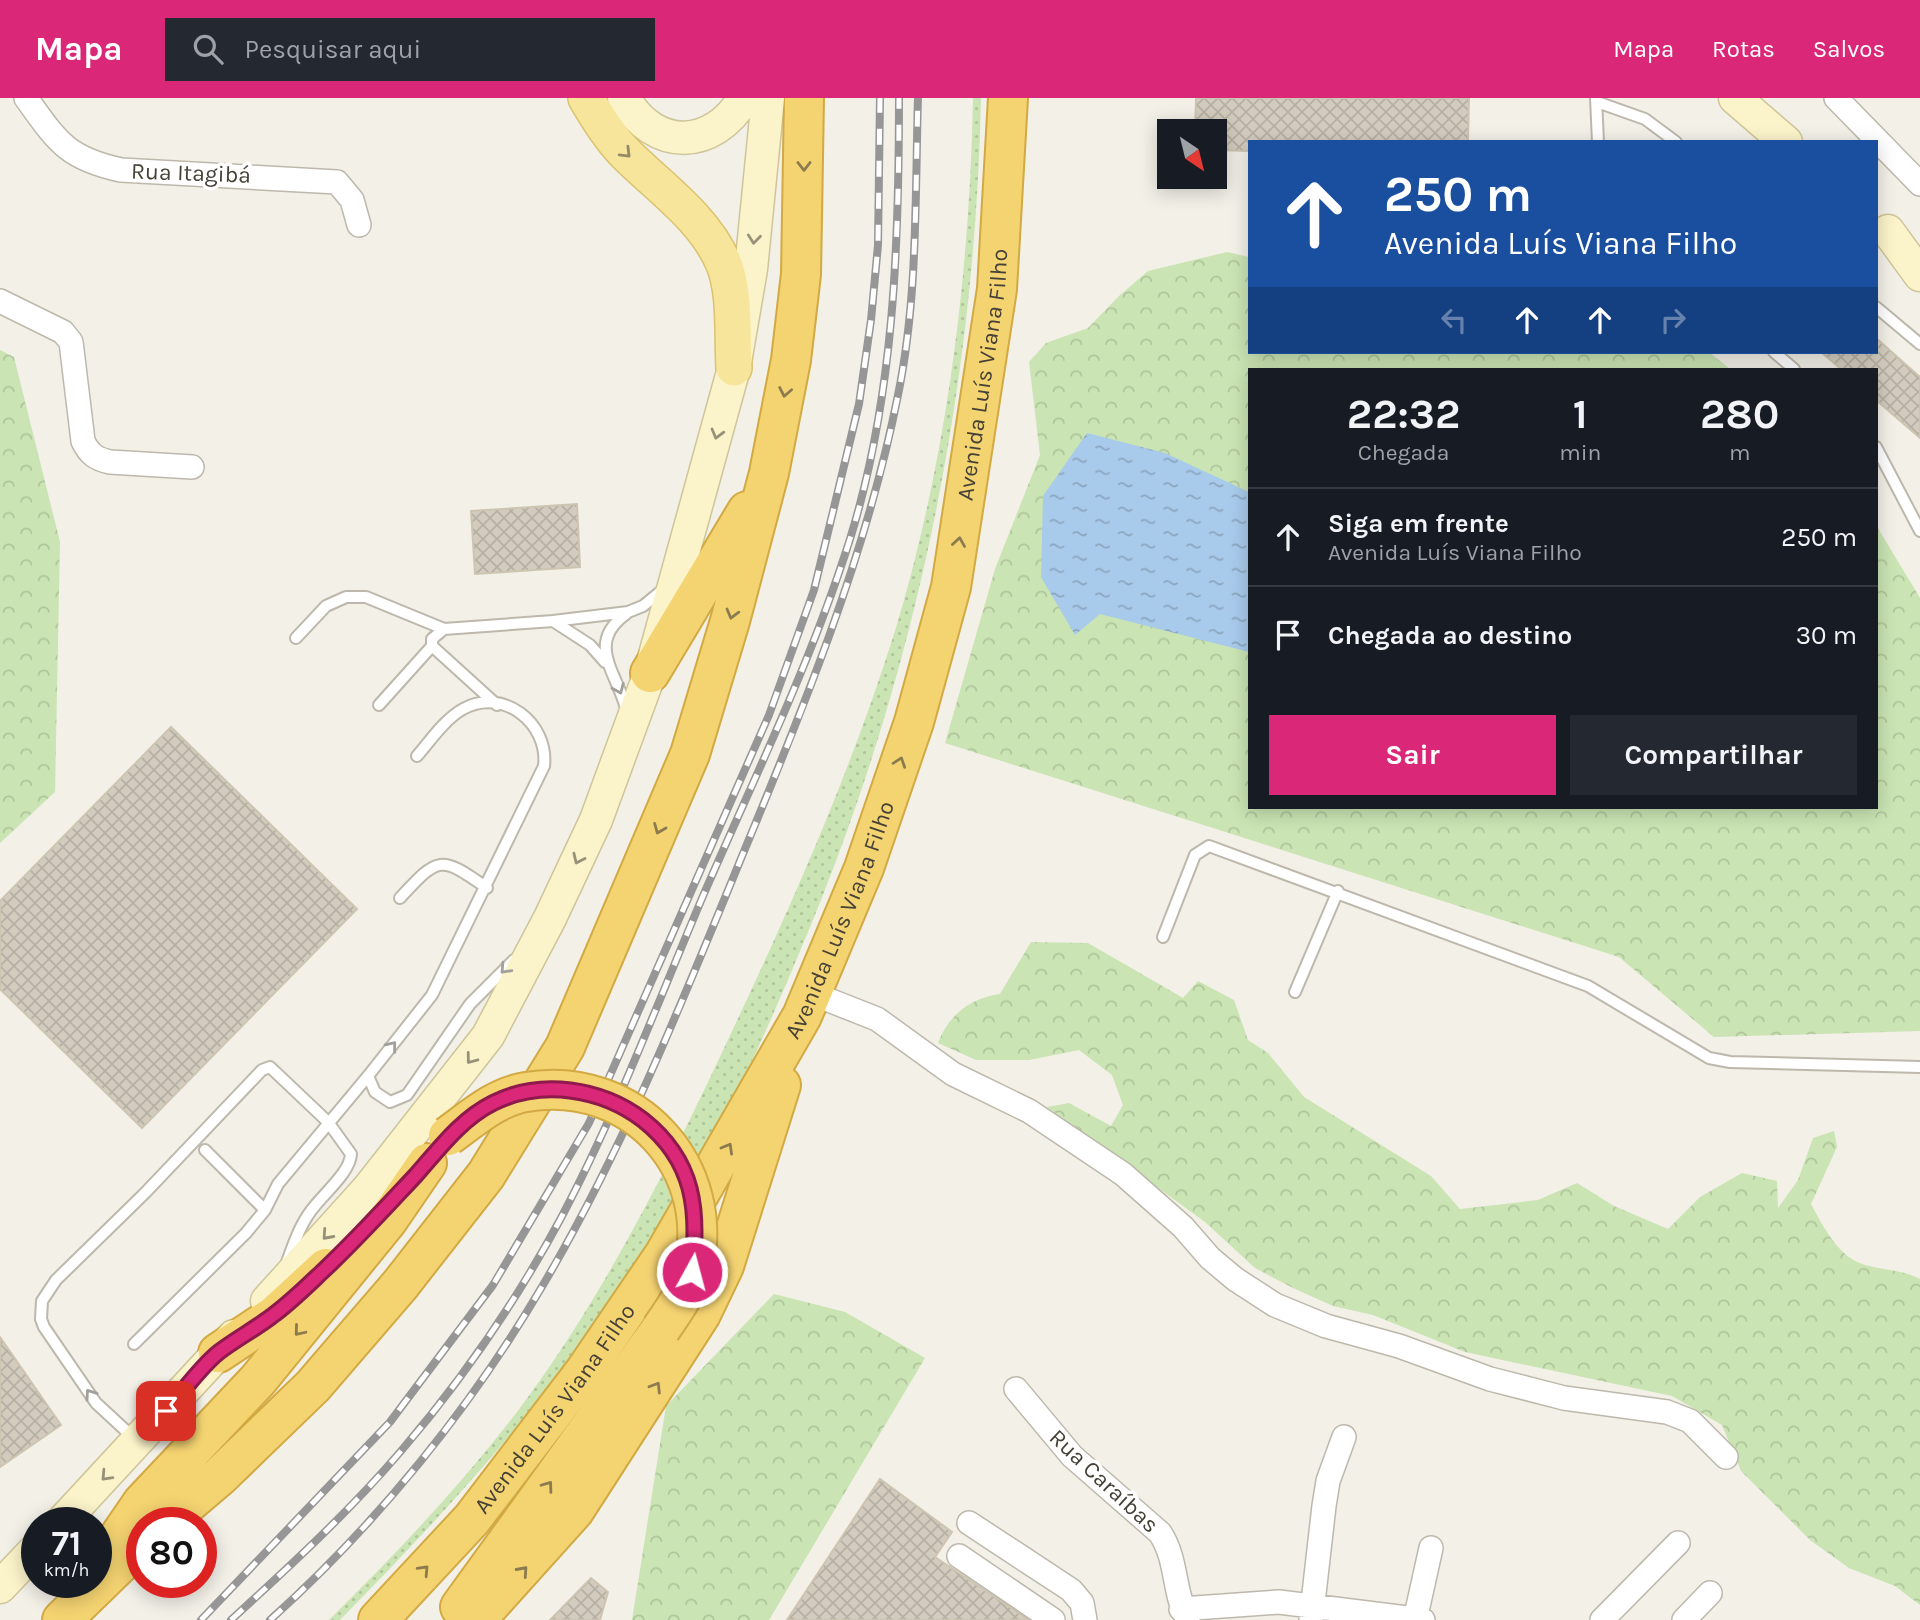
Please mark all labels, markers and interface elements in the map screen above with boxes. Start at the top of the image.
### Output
search box [165,18,655,81]
text: Mapa [35,30,123,68]
icon: search [189,30,227,68]
text: Pesquisar aqui [245,34,421,65]
text: Mapa [1613,35,1674,63]
text: Rotas [1712,35,1775,63]
text: Salvos [1813,35,1885,63]
north arrow [1157,119,1227,189]
map controls [1157,119,1227,189]
one-way arrow [618,145,631,158]
street label: Rua Itagibá [131,157,251,189]
one-way arrow [796,161,812,172]
text: 250 m [1384,166,1532,223]
icon: ahead [1269,168,1360,259]
text: Avenida Luís Viana Filho [1384,225,1737,262]
one-way arrow [747,233,762,245]
street label: Avenida Luís Viana Filho [951,248,1013,502]
icon: left [1435,301,1473,339]
icon: ahead [1508,301,1546,339]
icon: ahead [1581,301,1619,339]
icon: right [1654,301,1692,339]
one-way arrow [778,386,793,398]
text: 22:32 [1347,389,1460,439]
text: 1 [1573,389,1588,439]
text: 280 [1700,389,1779,439]
one-way arrow [711,427,725,439]
text: Chegada [1358,439,1449,466]
text: min [1559,439,1601,466]
text: m [1729,439,1750,466]
text: Siga em frente [1328,508,1509,539]
icon: ahead [1269,518,1307,556]
text: 250 m [1781,522,1857,553]
one-way arrow [951,537,966,548]
text: Avenida Luís Viana Filho [1328,539,1582,566]
one-way arrow [726,608,740,620]
icon: arrive [1269,616,1307,654]
text: Chegada ao destino [1328,620,1572,651]
text: 30 m [1796,620,1857,651]
one-way arrow [611,682,625,694]
button: Sair [1269,715,1556,795]
button: Compartilhar [1570,715,1857,795]
one-way arrow [892,756,906,769]
street label: Avenida Luís Viana Filho [779,797,899,1043]
one-way arrow [653,822,667,834]
one-way arrow [572,852,586,864]
one-way arrow [501,961,513,974]
one-way arrow [384,1042,396,1055]
one-way arrow [466,1051,479,1064]
one-way arrow [720,1142,733,1155]
one-way arrow [323,1227,335,1240]
position arrow [655,1235,729,1309]
street label: Avenida Luís Viana Filho [468,1298,641,1518]
one-way arrow [295,1322,307,1335]
pin [136,1381,196,1441]
one-way arrow [648,1382,661,1395]
one-way arrow [86,1389,98,1402]
icon: arrive [147,1392,185,1430]
street label: Rua Caraíbas [1044,1424,1164,1538]
one-way arrow [102,1468,115,1481]
one-way arrow [540,1481,552,1493]
speed limit sign: 80 [126,1507,217,1598]
text: 71 [52,1523,81,1564]
text: km/h [44,1559,89,1581]
one-way arrow [416,1565,428,1578]
one-way arrow [514,1566,527,1579]

